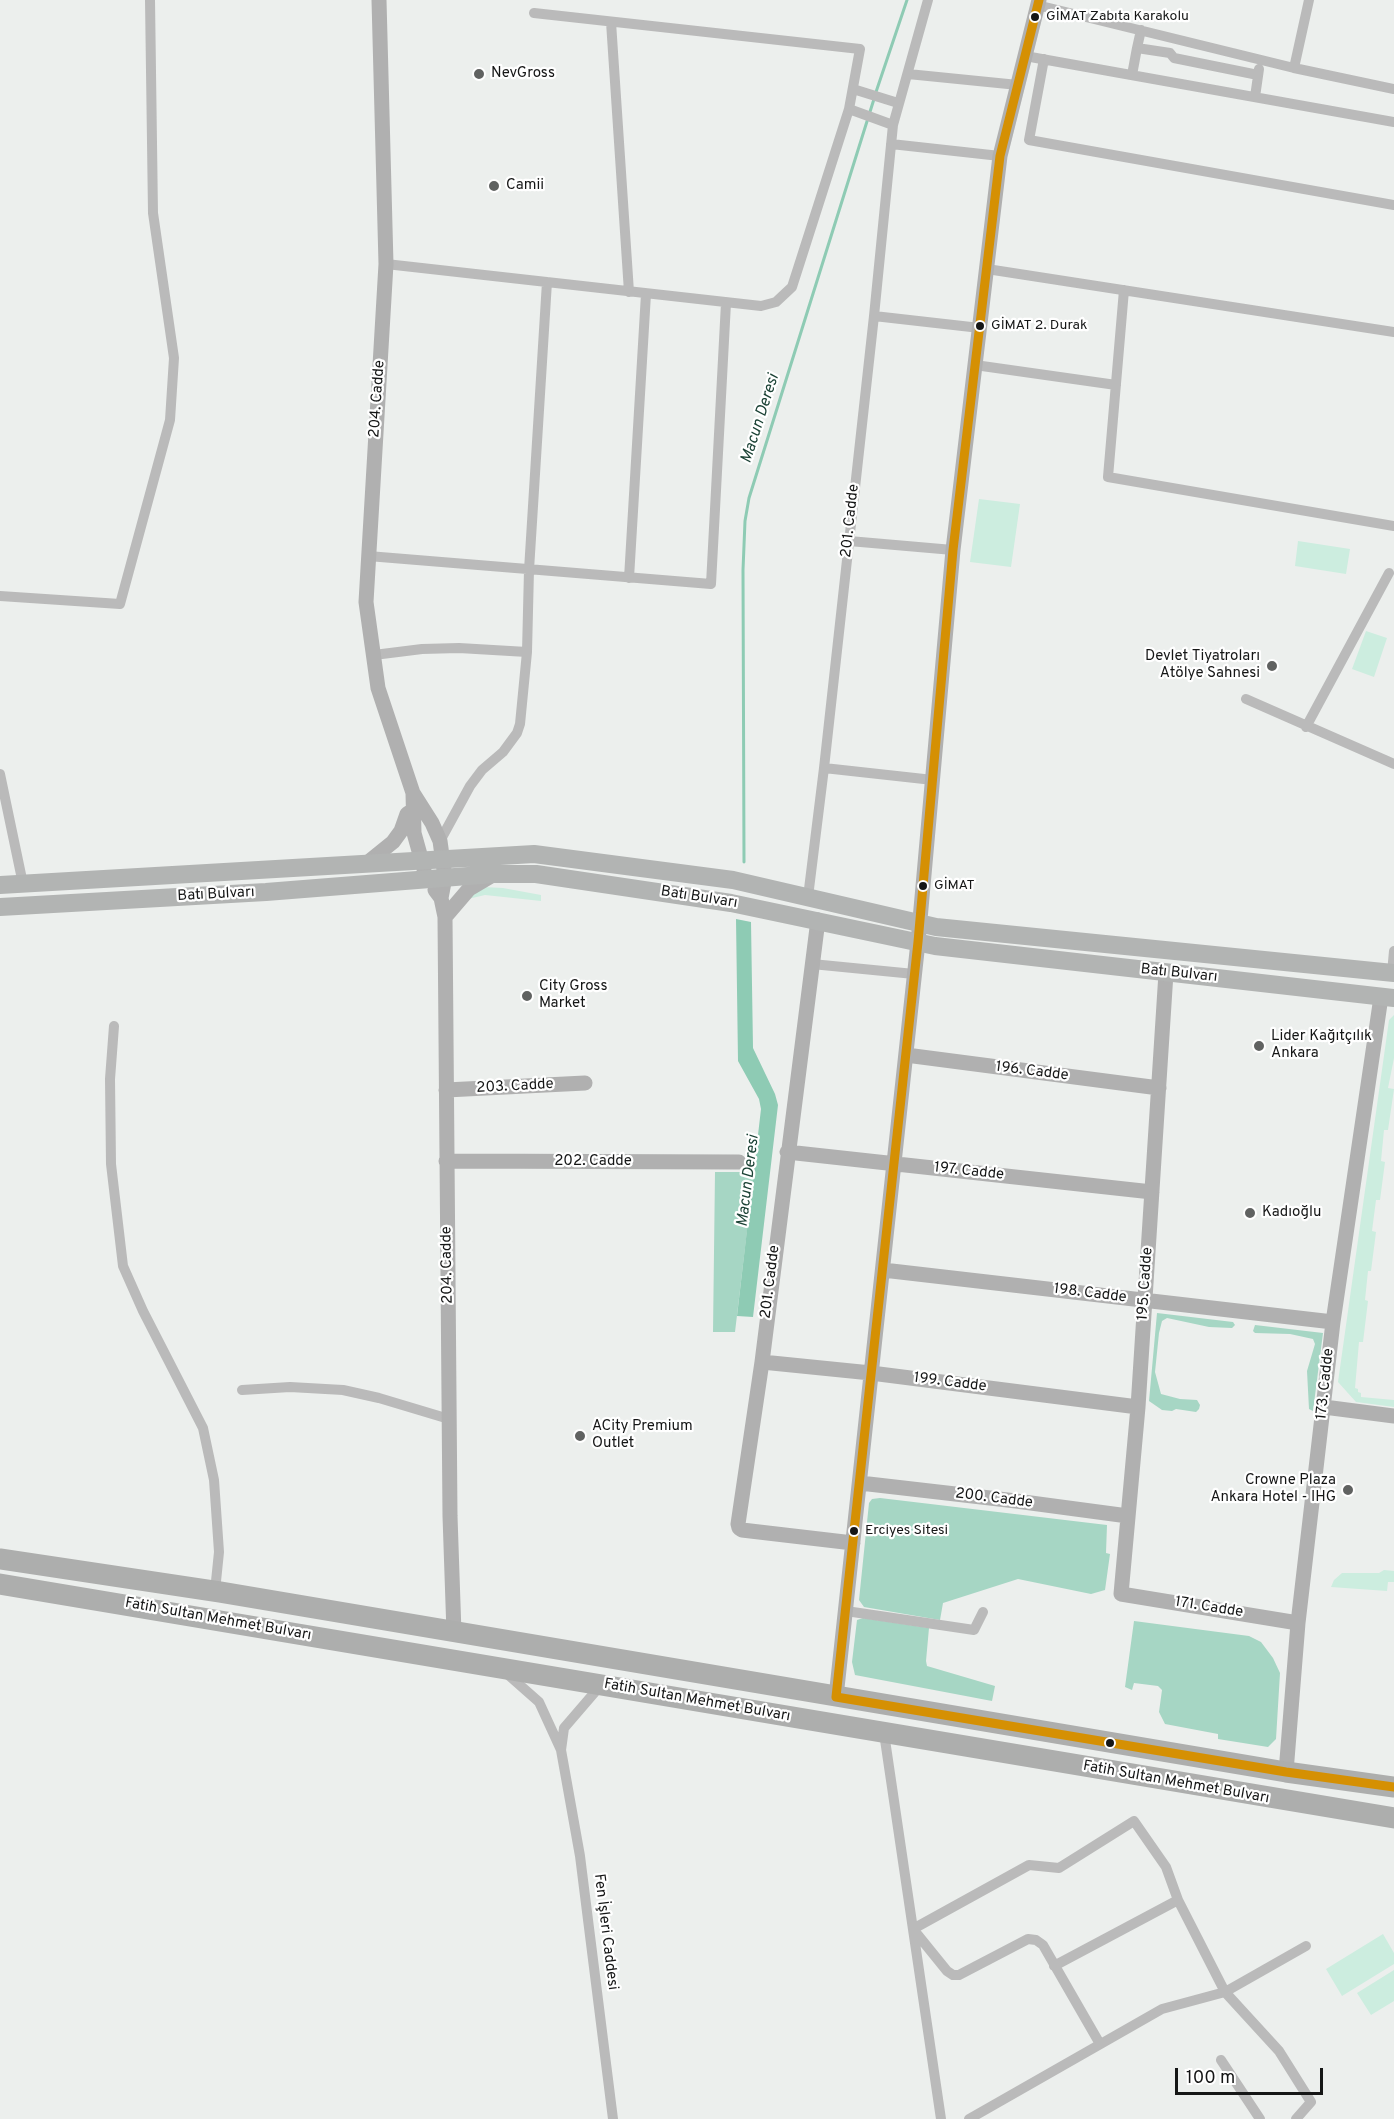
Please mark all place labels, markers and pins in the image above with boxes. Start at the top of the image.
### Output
place label: GİMAT Zabıta Karakolu [1046,9,1189,25]
marker: GİMAT Zabıta Karakolu [1029,11,1041,23]
place label: NevGross [491,65,555,83]
marker: NevGross [472,67,486,81]
place label: Camii [506,177,544,195]
marker: Camii [487,179,501,193]
place label: GİMAT 2. Durak [991,318,1087,334]
marker: GİMAT 2. Durak [974,320,986,332]
place label: Devlet Tiyatroları Atölye Sahnesi [1145,648,1260,683]
marker: Devlet Tiyatroları Atölye Sahnesi [1265,659,1279,673]
place label: GİMAT [934,878,975,894]
marker: GİMAT [917,880,929,892]
place label: City Gross Market [539,978,607,1013]
marker: City Gross Market [520,989,534,1003]
place label: Lider Kağıtçılık Ankara [1271,1028,1372,1063]
marker: Lider Kağıtçılık Ankara [1252,1039,1266,1053]
place label: Kadıoğlu [1262,1204,1321,1222]
marker: Kadıoğlu [1243,1206,1257,1220]
place label: ACity Premium Outlet [592,1418,693,1453]
marker: ACity Premium Outlet [573,1429,587,1443]
place label: Crowne Plaza Ankara Hotel - IHG [1210,1472,1336,1507]
marker: Crowne Plaza Ankara Hotel - IHG [1341,1483,1355,1497]
place label: Erciyes Sitesi [865,1523,948,1539]
marker: Erciyes Sitesi [848,1525,860,1537]
unlabelled marker [1104,1737,1116,1749]

